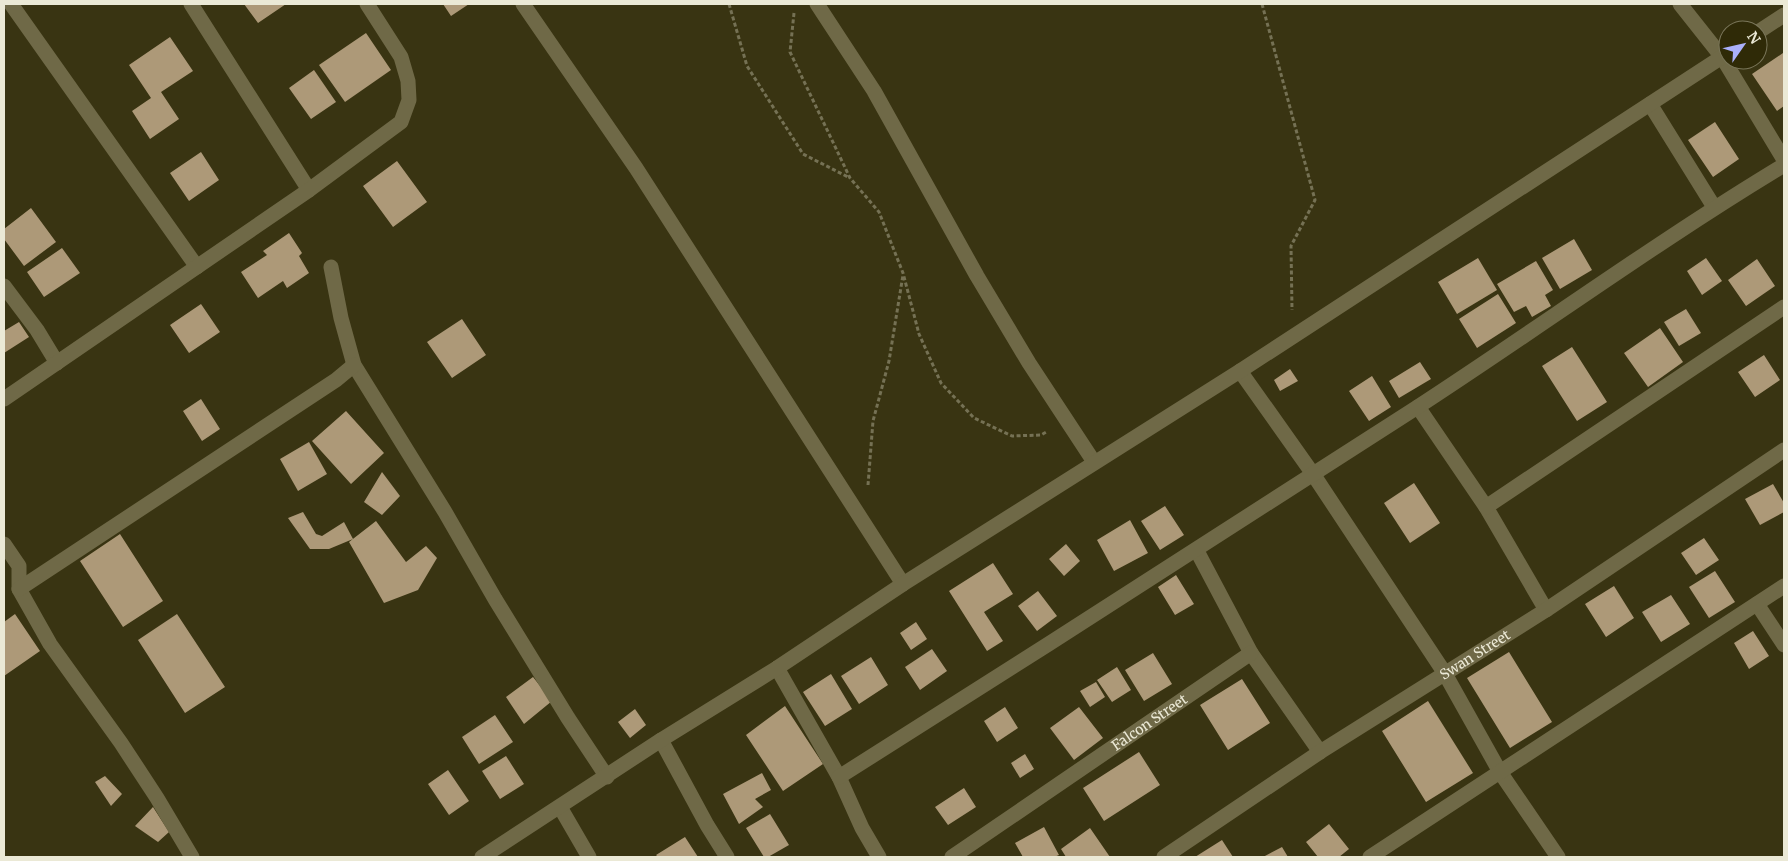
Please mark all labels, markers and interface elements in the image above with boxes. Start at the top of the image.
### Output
north arrow [1718,20,1768,70]
text: N [1743,28,1764,47]
street label: Swan Street [1436,625,1514,684]
street label: Falcon Street [1108,690,1191,754]

